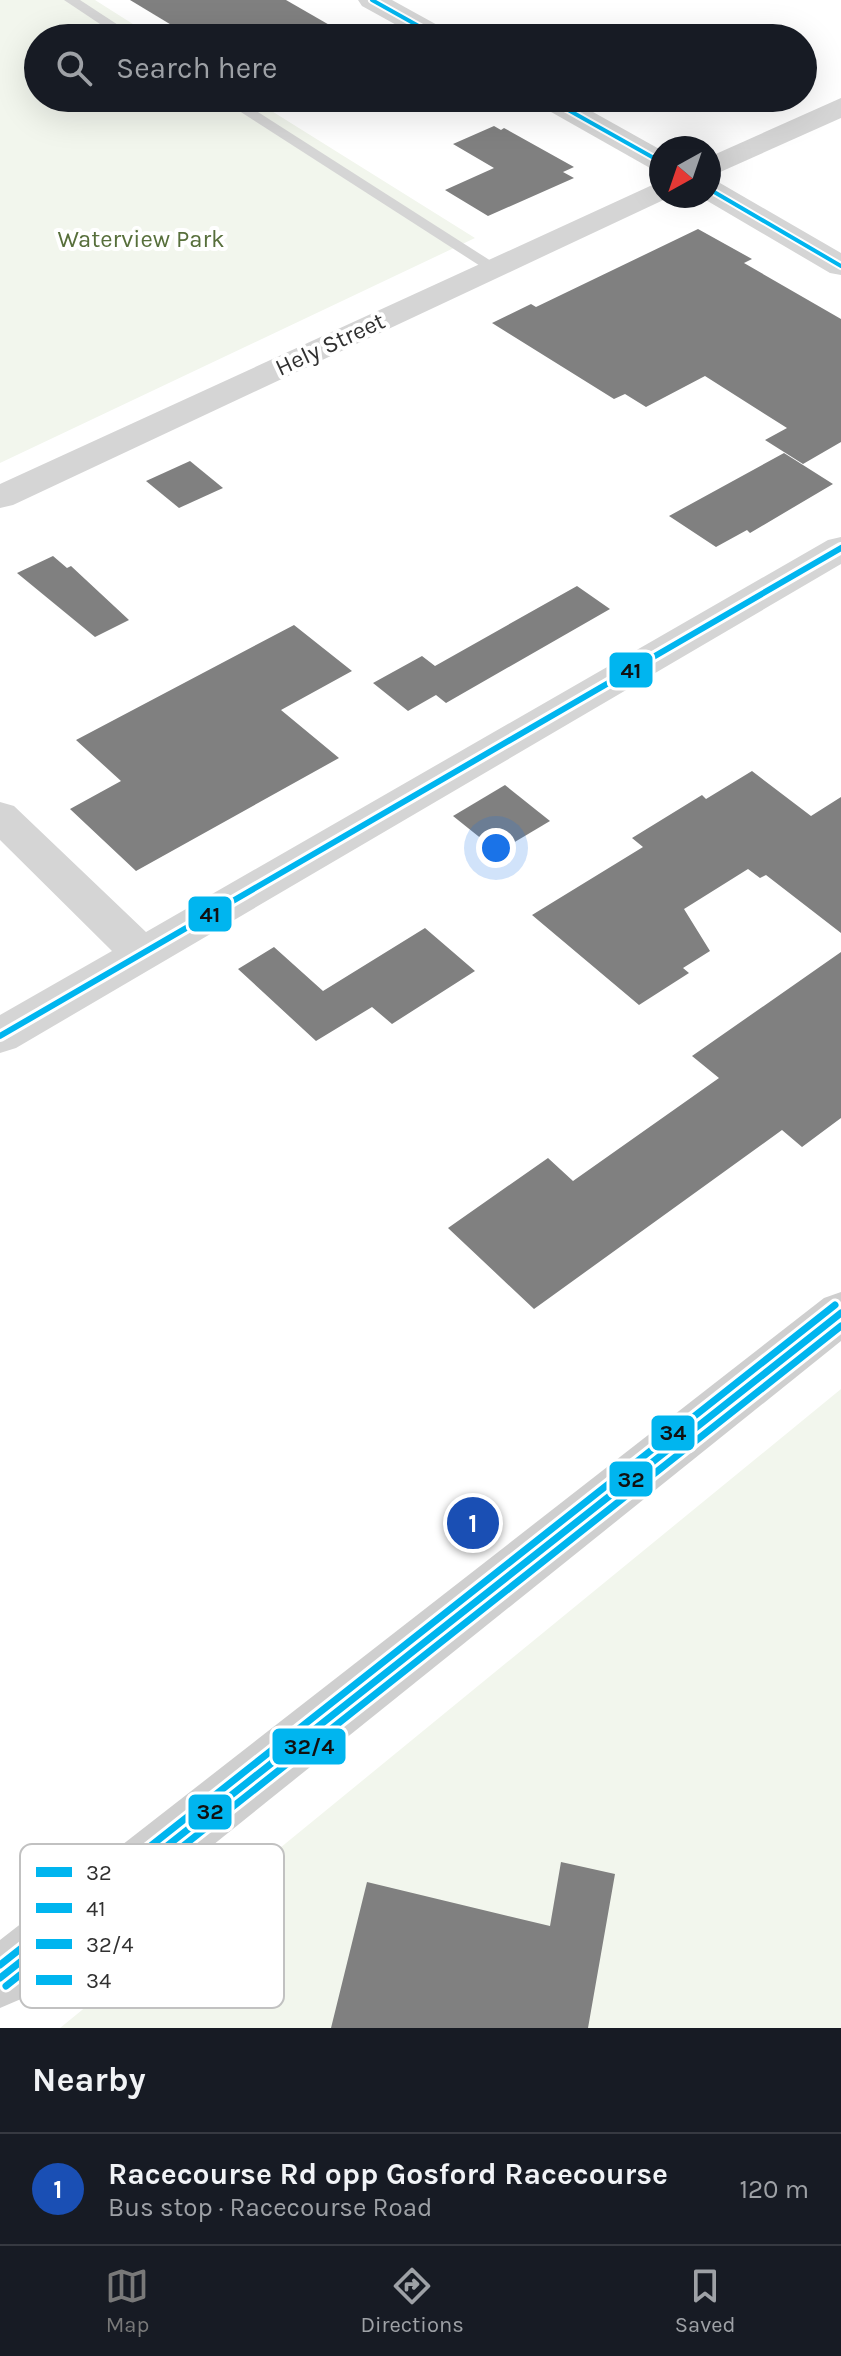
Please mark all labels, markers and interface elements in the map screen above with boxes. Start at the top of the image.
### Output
search box [24,24,817,112]
icon: search [52,46,96,90]
text: Search here [116,50,277,86]
north arrow [649,136,721,208]
park label: Waterview Park [57,225,225,253]
street label: Hely Street [271,306,389,382]
line badge: 41 [608,651,654,689]
text: 41 [621,658,641,684]
your location [476,828,516,868]
line badge: 41 [187,895,233,933]
text: 41 [200,902,220,928]
line badge: 34 [650,1414,696,1452]
text: 34 [660,1420,686,1446]
line badge: 32 [608,1460,654,1498]
text: 32 [618,1467,645,1493]
pin: 1 [447,1493,499,1553]
line badge: 32/4 [271,1727,347,1766]
text: 32/4 [284,1734,334,1760]
line badge: 32 [187,1793,233,1831]
text: 32 [197,1799,224,1825]
legend [20,1844,284,2008]
text: 32 [86,1860,112,1886]
text: 41 [86,1896,106,1922]
text: 32/4 [86,1932,134,1958]
text: 34 [86,1968,111,1994]
text: Nearby [32,2060,146,2100]
text: Racecourse Rd opp Gosford Racecourse [108,2156,668,2192]
text: 1 [53,2174,63,2205]
text: 120 m [739,2174,809,2205]
text: Bus stop · Racecourse Road [108,2192,432,2223]
tab: Map [105,2264,149,2338]
tab: Directions [360,2264,464,2338]
tab: Saved [675,2264,736,2338]

